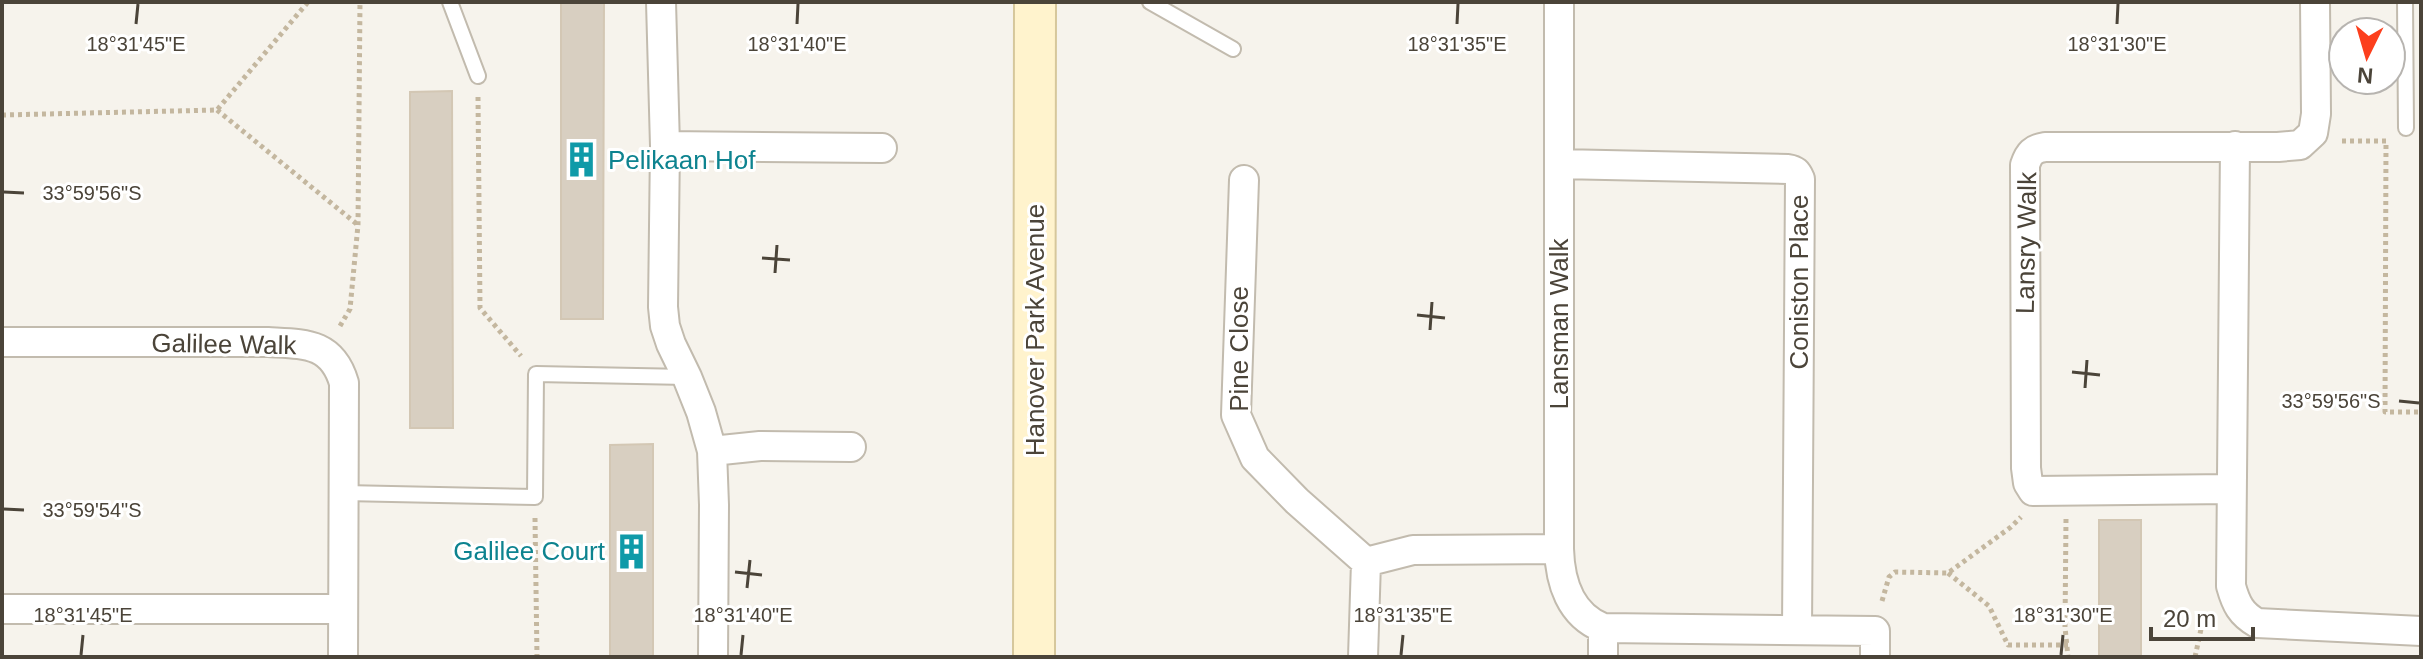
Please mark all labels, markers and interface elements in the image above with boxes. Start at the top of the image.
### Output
north arrow [2327,16,2407,96]
text: 18°31'45"E [87,33,186,55]
text: 18°31'40"E [748,33,847,55]
text: 18°31'35"E [1408,33,1507,55]
text: 18°31'30"E [2068,33,2167,55]
text: N [2356,62,2374,89]
building icon: Pelikaan Hof [563,141,601,179]
place label: Pelikaan Hof [608,145,756,175]
street label: Lansry Walk [2010,171,2042,314]
text: 33°59'56"S [43,182,142,204]
street label: Coniston Place [1784,195,1814,369]
street label: Hanover Park Avenue [1020,204,1050,456]
street label: Lansman Walk [1544,238,1574,410]
street label: Pine Close [1224,286,1254,412]
street label: Galilee Walk [151,328,298,360]
text: 33°59'56"S [2282,390,2381,412]
text: 33°59'54"S [43,499,142,521]
building icon: Galilee Court [612,532,650,570]
place label: Galilee Court [453,536,606,566]
scale bar [2151,591,2253,641]
text: 18°31'45"E [34,604,133,626]
text: 18°31'40"E [694,604,793,626]
text: 18°31'35"E [1354,604,1453,626]
text: 18°31'30"E [2014,604,2113,626]
text: 20 m [2163,605,2216,632]

